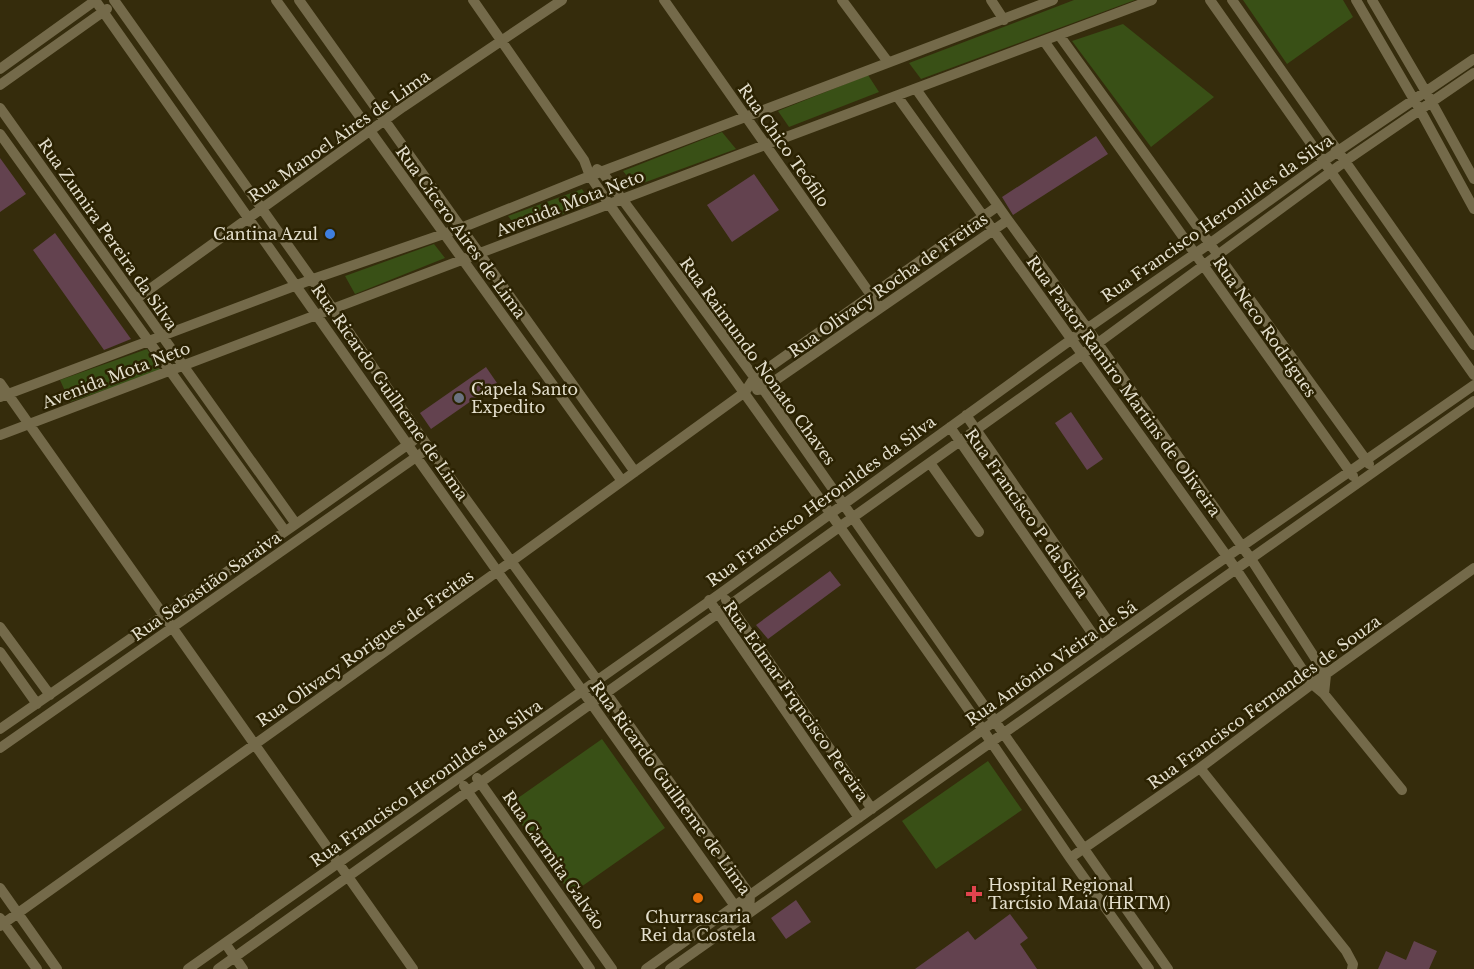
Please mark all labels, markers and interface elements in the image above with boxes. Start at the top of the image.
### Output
street label: Rua Manoel Aires de Lima [245,66,434,206]
street label: Rua Chico Teófilo [734,80,834,210]
street label: Rua Francisco Heronildes da Silva [1097,130,1337,306]
street label: Rua Zumira Pereira da Silva [34,134,182,334]
street label: Rua Cícero Aires de Lima [392,142,530,322]
street label: Avenida Mota Neto [492,166,647,241]
street label: Rua Olivacy Rocha de Freitas [785,208,991,362]
place label: Cantina Azul [213,224,318,244]
marker: Cantina Azul [323,227,337,241]
street label: Rua Pastor Ramiro Martins de Oliveira [1023,252,1225,520]
street label: Rua Raimundo Nonato Chaves [676,253,840,469]
street label: Rua Neco Rodrigues [1209,253,1321,401]
street label: Rua Ricardo Guilheme de Lima [307,280,473,504]
street label: Avenida Mota Neto [38,338,193,413]
place label: Capela Santo Expedito [471,379,578,417]
marker: Capela Santo Expedito [452,391,466,405]
street label: Rua Francisco Heronildes da Silva [703,411,939,591]
street label: Rua Francisco P. da Silva [961,425,1093,601]
street label: Rua Sebastião Saraiva [128,527,285,645]
street label: Rua Olivacy Rorigues de Freitas [253,565,477,731]
street label: Rua Antônio Vieira de Sá [962,596,1140,730]
street label: Rua Edmar Frqncisco Pereira [719,597,873,805]
street label: Rua Francisco Fernandes de Souza [1144,611,1384,793]
street label: Rua Ricardo Guilheme de Lima [587,677,755,899]
street label: Rua Francisco Heronildes da Silva [306,695,546,871]
street label: Rua Carmita Galvão [499,787,609,933]
place label: Hospital Regional Tarcísio Maia (HRTM) [988,875,1170,913]
marker: Hospital Regional Tarcísio Maia (HRTM) [965,885,983,903]
marker: Churrascaria Rei da Costela [691,891,705,905]
place label: Churrascaria Rei da Costela [640,907,756,945]

